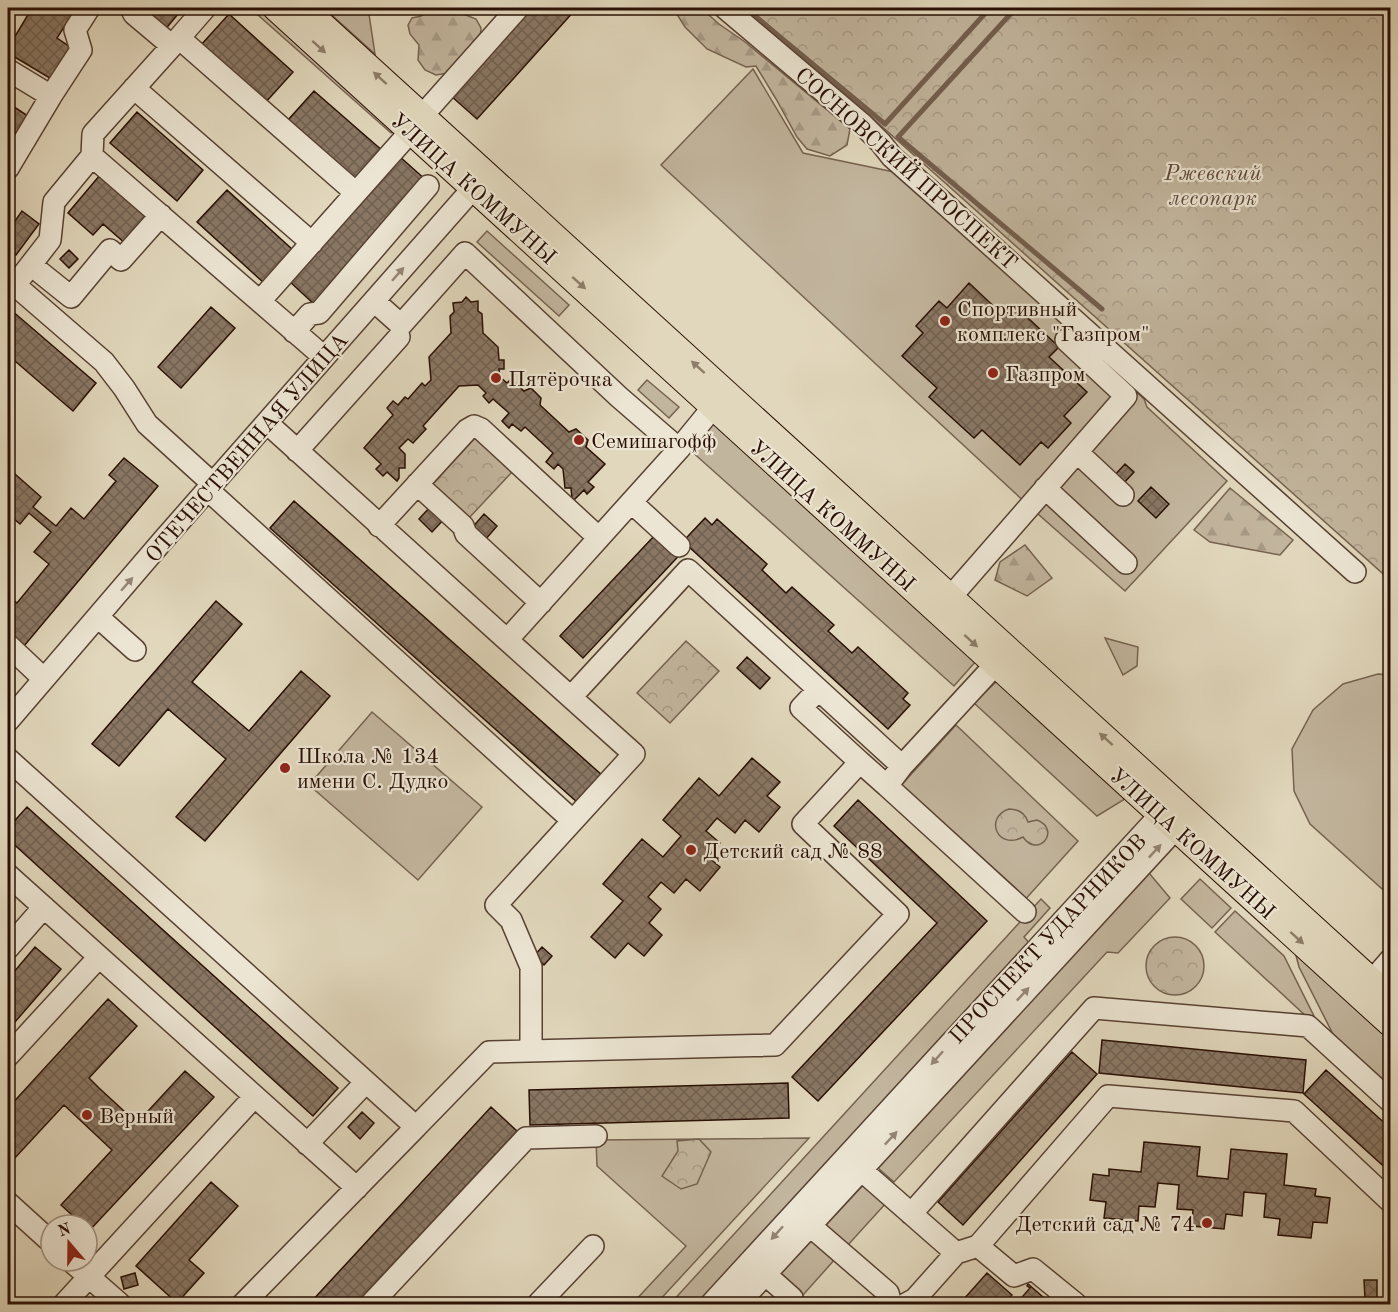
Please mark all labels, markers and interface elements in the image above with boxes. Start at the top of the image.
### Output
one-way arrow [311,40,326,53]
street label: СОСНОВСКИЙ ПРОСПЕКТ [790,61,1024,275]
one-way arrow [373,71,388,85]
street label: УЛИЦА КОММУНЫ [386,110,560,269]
park label: Ржевский лесопарк [1163,163,1262,210]
one-way arrow [391,267,404,282]
one-way arrow [572,276,586,290]
place label: Cпортивный комплекс "Газпром" [957,299,1150,346]
marker: Cпортивный комплекс "Газпром" [938,314,952,328]
street label: ОТЕЧЕСТВЕННАЯ УЛИЦА [142,329,353,567]
one-way arrow [690,360,705,374]
place label: Газпром [1005,364,1086,386]
marker: Газпром [986,366,1000,380]
place label: Пятёрочка [508,369,613,391]
marker: Пятёрочка [489,371,503,385]
place label: Семишагофф [591,431,717,453]
marker: Семишагофф [572,433,586,447]
street label: УЛИЦА КОММУНЫ [745,437,919,596]
one-way arrow [120,577,133,592]
one-way arrow [964,634,979,648]
one-way arrow [1099,733,1114,746]
place label: Школа № 134 имени С. Дудко [297,746,448,793]
marker: Школа № 134 имени С. Дудко [278,761,292,775]
street label: УЛИЦА КОММУНЫ [1105,765,1279,924]
street label: ПРОСПЕКТ УДАРНИКОВ [946,830,1151,1048]
place label: Детский сад № 88 [703,841,883,863]
marker: Детский сад № 88 [684,843,698,857]
one-way arrow [1148,843,1162,858]
one-way arrow [1289,931,1304,944]
one-way arrow [1016,987,1029,1002]
one-way arrow [931,1050,944,1065]
place label: Верный [99,1106,174,1128]
marker: Верный [80,1108,94,1122]
one-way arrow [884,1130,898,1145]
north arrow [39,1213,99,1273]
place label: Детский сад № 74 [1015,1214,1195,1236]
marker: Детский сад № 74 [1200,1216,1214,1230]
text: N [56,1221,74,1240]
one-way arrow [771,1225,784,1240]

